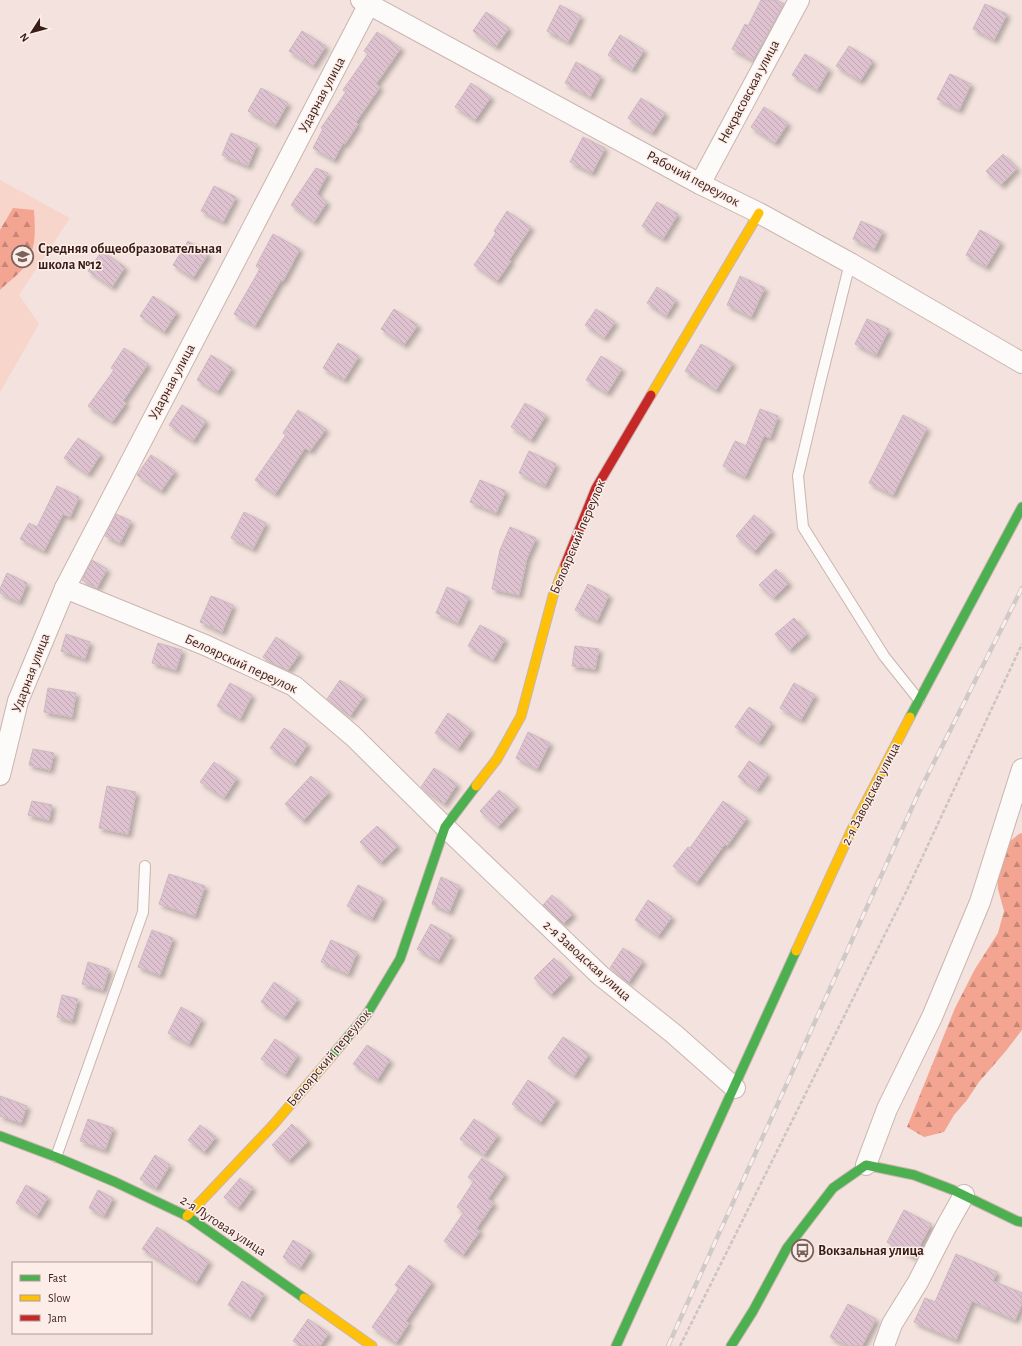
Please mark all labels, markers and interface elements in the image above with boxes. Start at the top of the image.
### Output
north arrow [12,12,52,52]
text: N [18,31,31,44]
street label: Некрасовская улица [716,37,782,146]
street label: Ударная улица [296,54,348,135]
street label: Рабочий переулок [644,149,742,210]
place label: Средняя общеобразовательная школа №12 [38,242,222,272]
school or university icon: Средняя общеобразовательная школа №12 [9,244,35,270]
street label: Ударная улица [146,341,198,422]
street label: Белоярский переулок [548,477,609,596]
street label: Ударная улица [10,631,53,714]
street label: Белоярский переулок [183,632,300,696]
street label: 2-я Заводская улица [839,740,903,848]
street label: 2-я Заводская улица [540,918,634,1004]
street label: Белоярский переулок [284,1006,374,1109]
street label: 2-я Луговая улица [178,1193,269,1259]
bus stop icon: Вокзальная улица [790,1238,816,1264]
place label: Вокзальная улица [818,1244,924,1258]
legend [12,1262,152,1334]
text: Fast [48,1272,67,1284]
text: Slow [48,1292,70,1304]
text: Jam [48,1312,67,1324]

